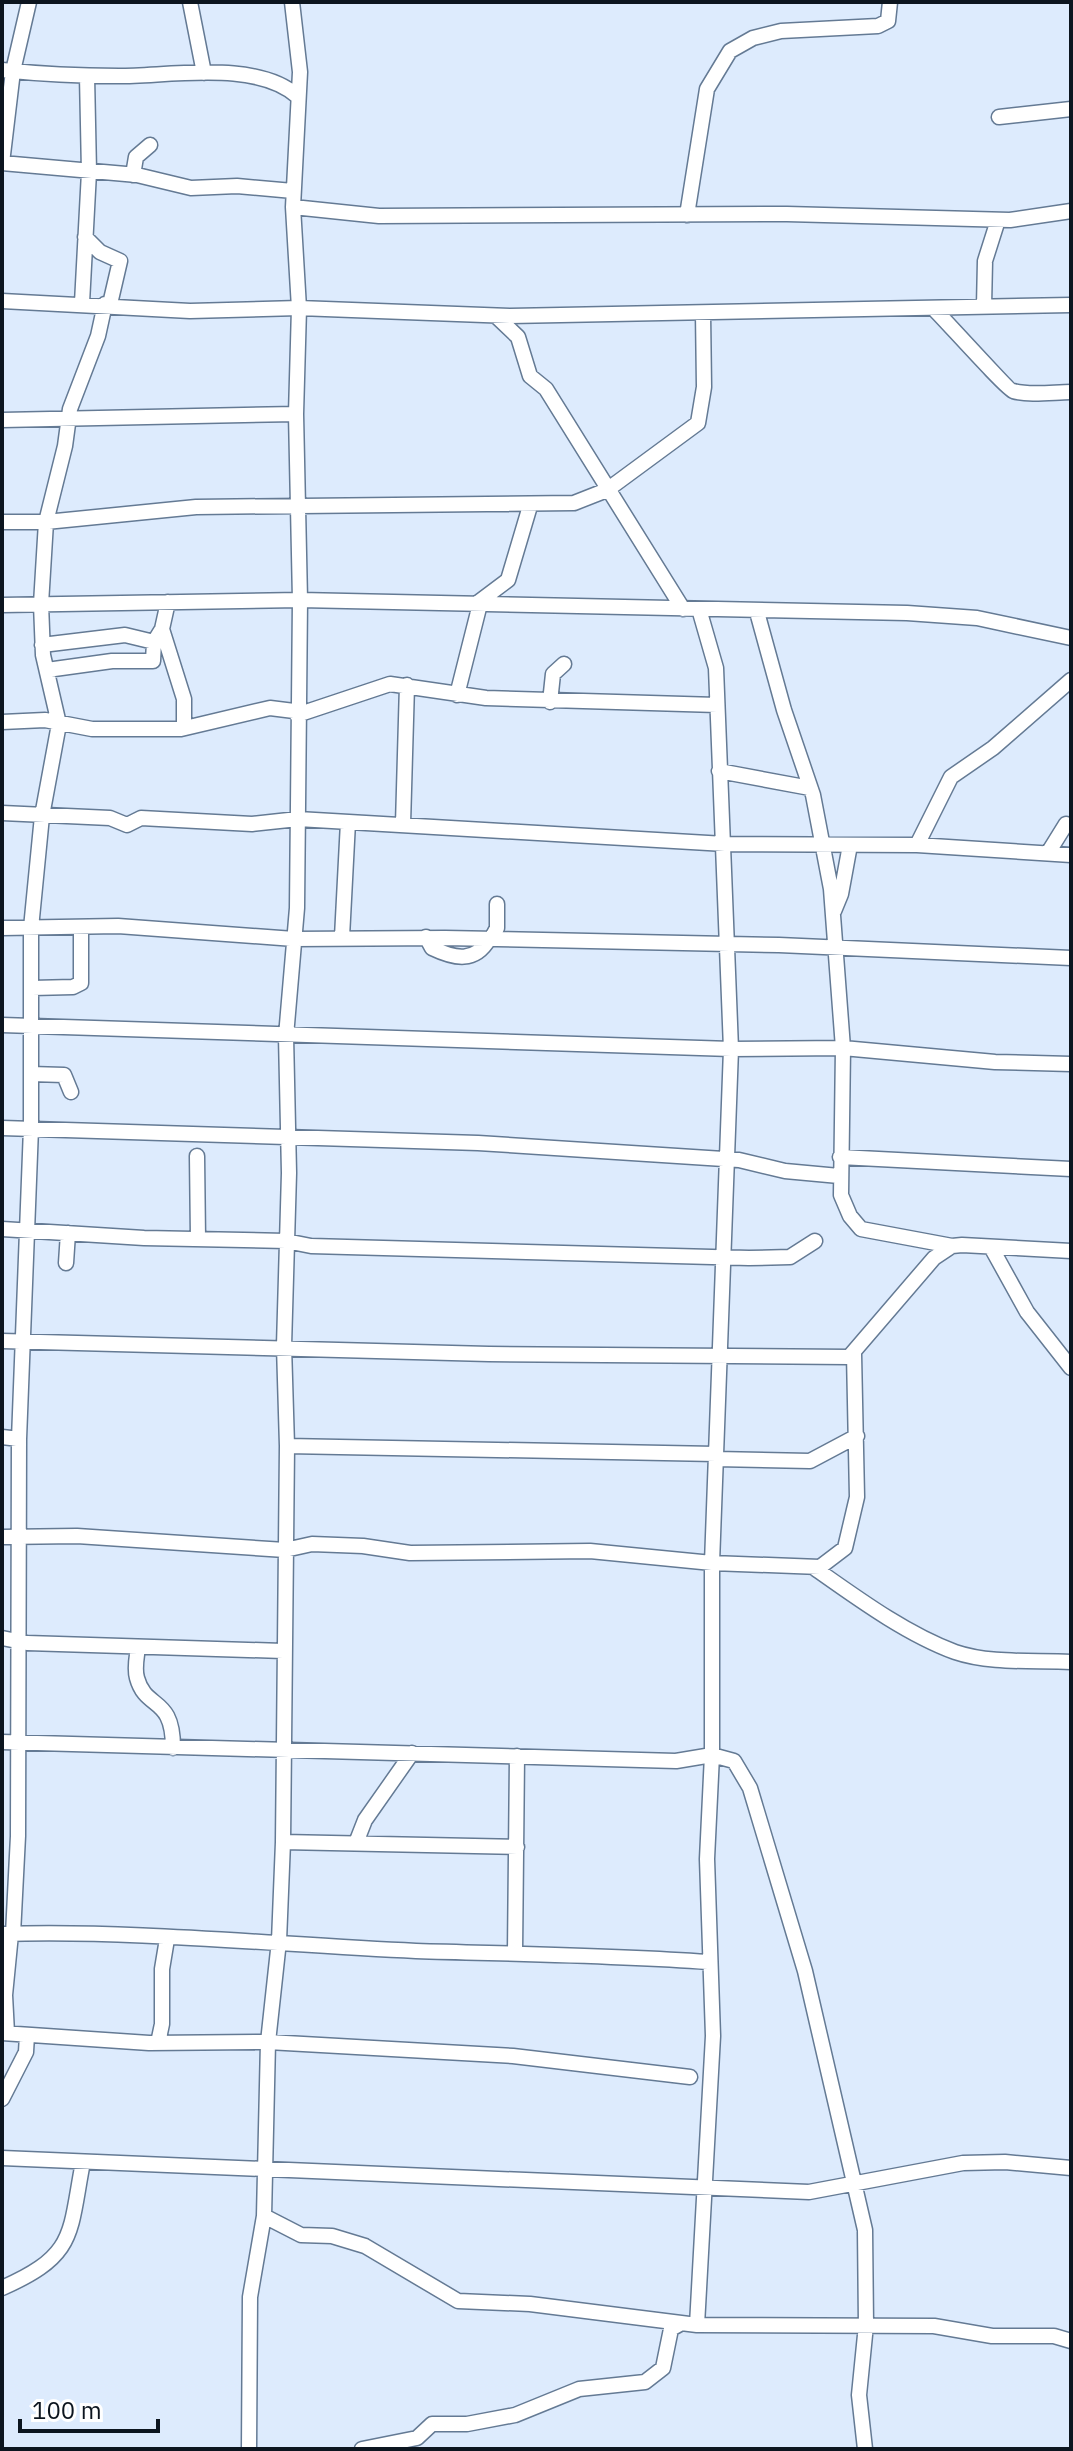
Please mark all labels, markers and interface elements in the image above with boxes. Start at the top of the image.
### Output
scale bar [20,2383,158,2433]
text: 100 m [32,2394,102,2426]

